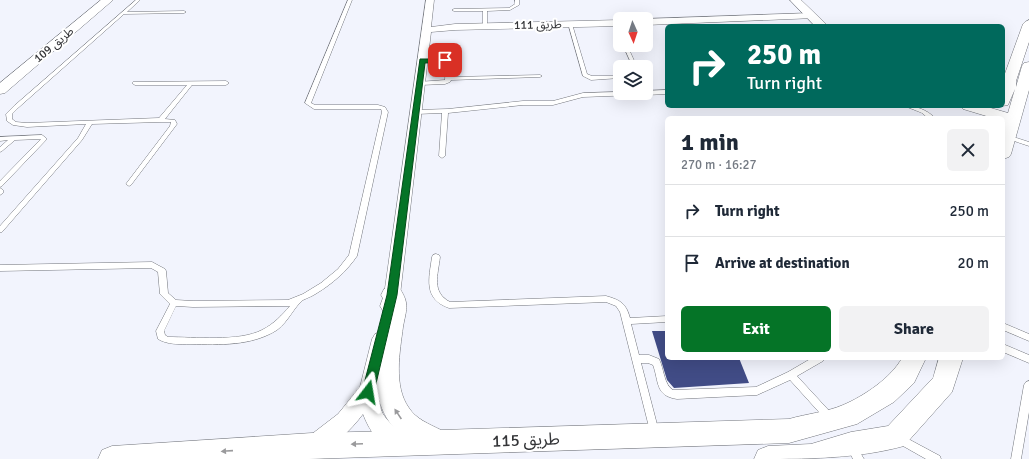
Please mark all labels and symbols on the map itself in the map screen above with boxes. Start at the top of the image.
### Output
north arrow [613,12,653,52]
street label: طريق 111 [514,17,562,33]
street label: طريق 109 [31,24,77,66]
pin [428,43,462,77]
position arrow [347,371,389,413]
one-way arrow [394,409,402,419]
street label: طريق 115 [492,428,560,452]
one-way arrow [351,441,363,448]
one-way arrow [221,448,233,455]

